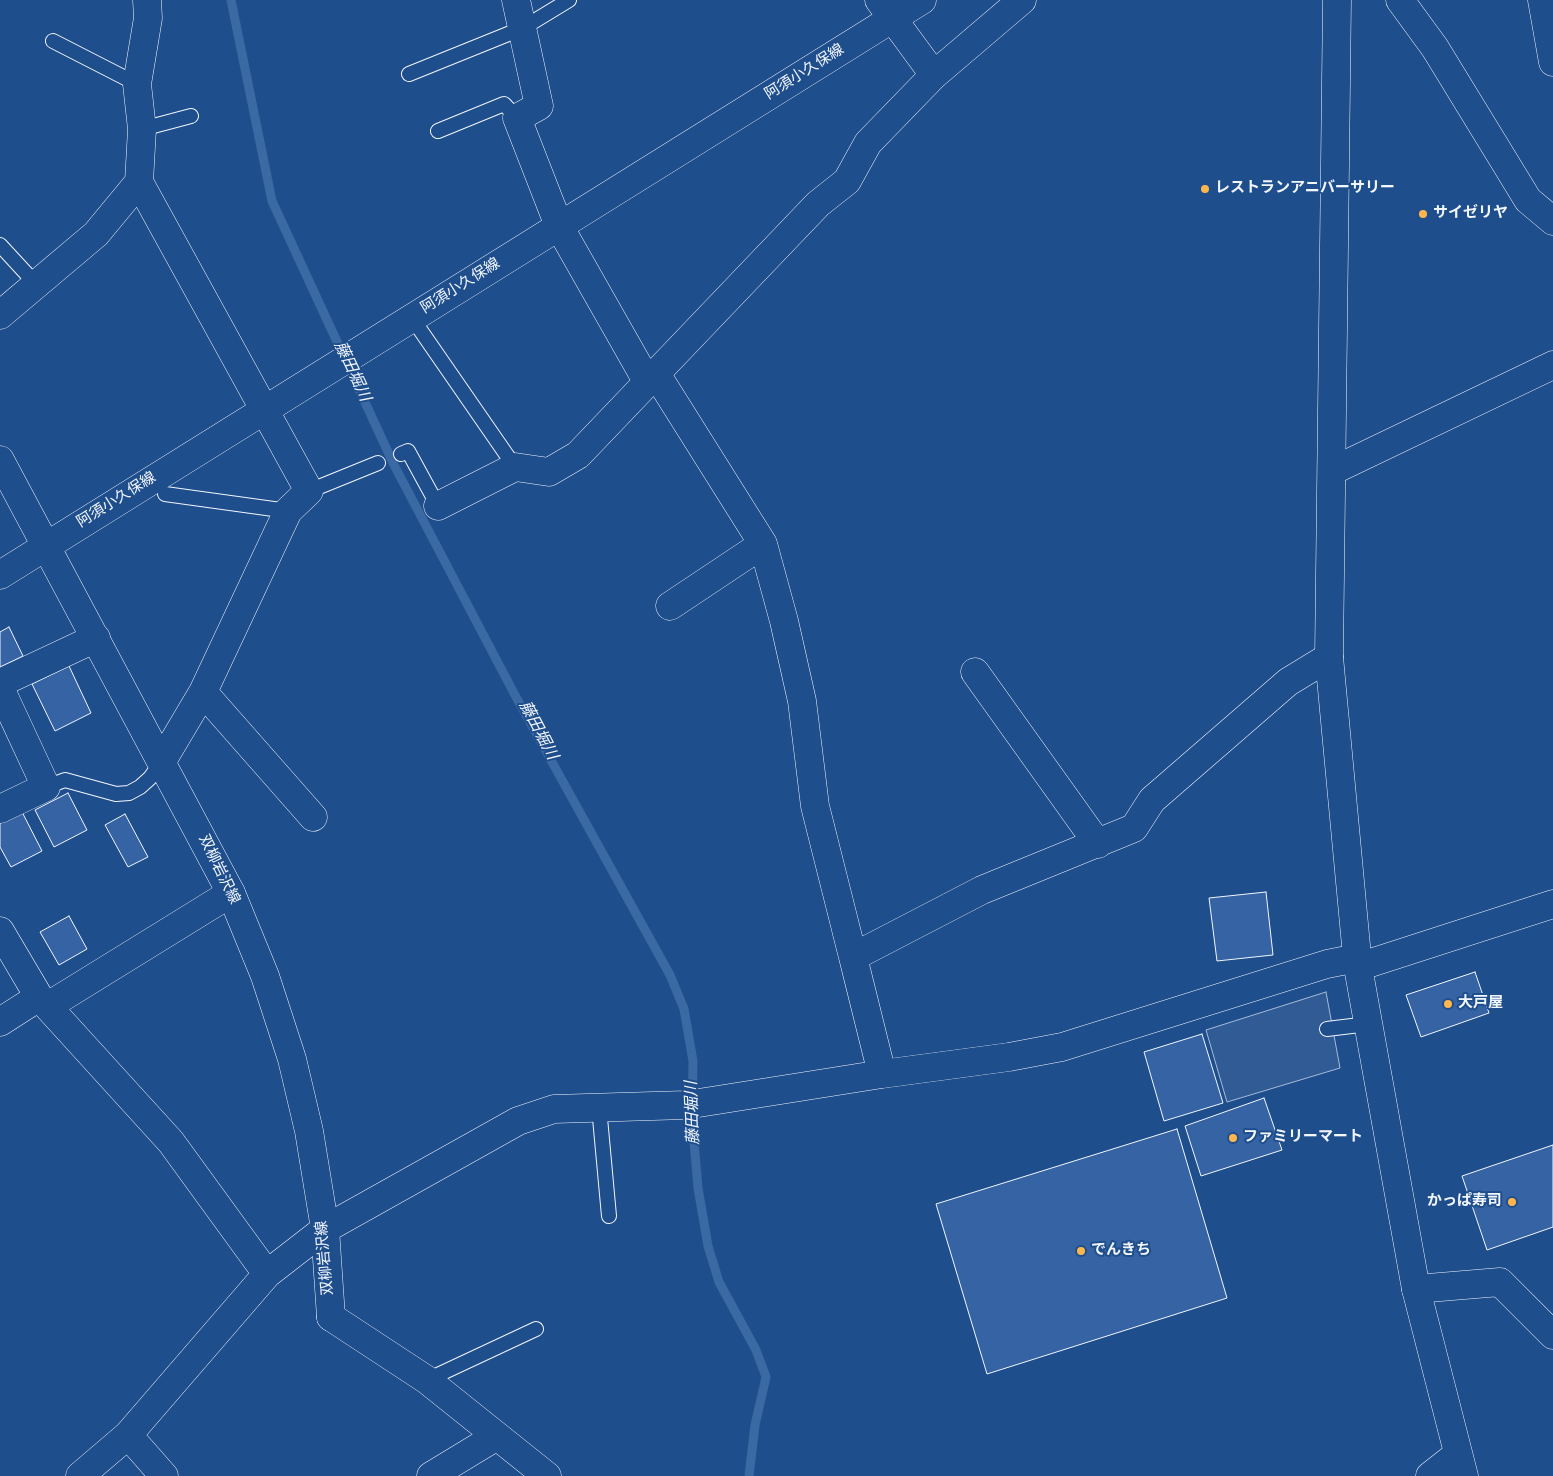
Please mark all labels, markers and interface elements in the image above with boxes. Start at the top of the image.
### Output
street label: 阿須小久保線 [762,42,848,104]
place label: レストランアニバーサリー [1215,180,1395,198]
marker: レストランアニバーサリー [1199,183,1211,195]
place label: サイゼリヤ [1433,205,1508,223]
marker: サイゼリヤ [1417,208,1429,220]
street label: 阿須小久保線 [418,256,504,318]
water label: 藤田堀川 [329,339,373,405]
street label: 阿須小久保線 [74,470,160,532]
water label: 藤田堀川 [514,698,560,764]
street label: 双柳岩沢線 [193,832,243,908]
place label: 大戸屋 [1458,995,1503,1013]
marker: 大戸屋 [1442,998,1454,1010]
water label: 藤田堀川 [683,1081,705,1145]
place label: ファミリーマート [1243,1129,1363,1147]
marker: ファミリーマート [1227,1132,1239,1144]
place label: かっぱ寿司 [1427,1193,1502,1211]
marker: かっぱ寿司 [1506,1196,1518,1208]
street label: 双柳岩沢線 [314,1220,338,1296]
place label: でんきち [1091,1242,1151,1260]
marker: でんきち [1075,1245,1087,1257]

